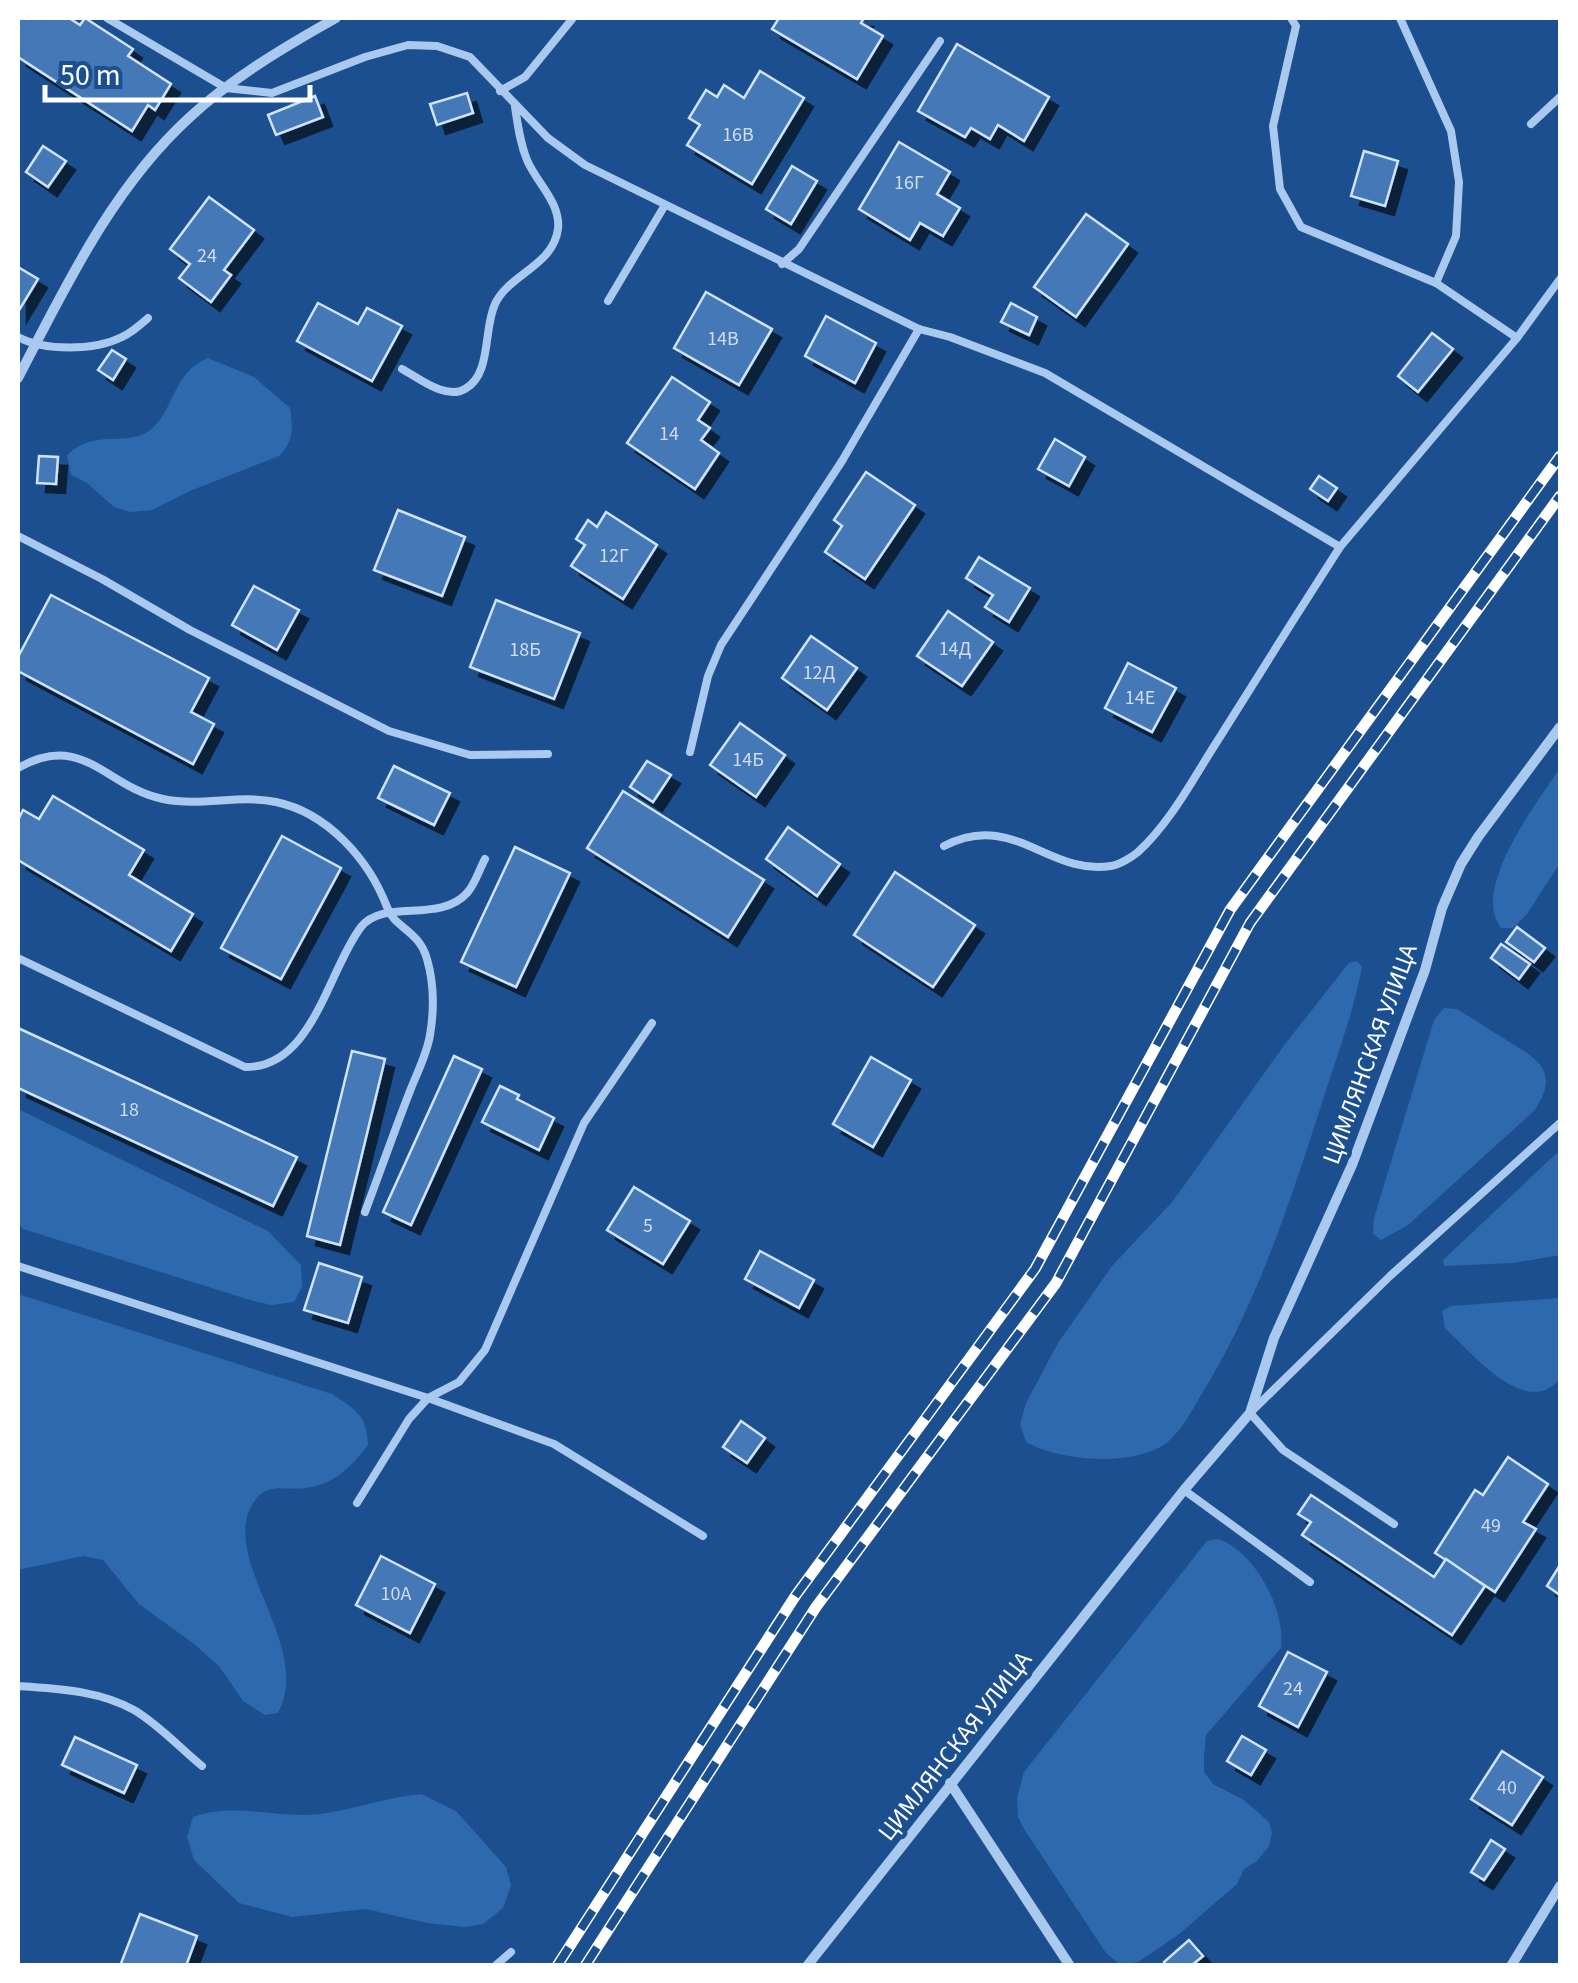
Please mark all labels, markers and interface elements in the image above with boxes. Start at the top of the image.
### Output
scale bar [45,40,310,102]
text: 50 m [60,54,121,97]
house number: 16В [722,121,754,149]
house number: 16Г [894,169,924,197]
house number: 24 [197,242,217,270]
house number: 14В [707,325,739,353]
house number: 14 [659,420,679,448]
house number: 12Г [599,542,629,570]
house number: 14Д [939,635,972,663]
house number: 18Б [509,636,541,664]
house number: 12Д [803,659,836,687]
house number: 14Е [1125,684,1155,712]
house number: 14Б [732,746,764,774]
street label: ЦИМЛЯНСКАЯ УЛИЦА [1313,938,1427,1169]
house number: 18 [119,1096,139,1124]
house number: 5 [643,1212,653,1240]
house number: 49 [1481,1512,1501,1540]
house number: 10А [381,1580,411,1608]
street label: ЦИМЛЯНСКАЯ УЛИЦА [869,1643,1041,1849]
house number: 24 [1283,1675,1303,1703]
house number: 40 [1497,1774,1517,1802]

